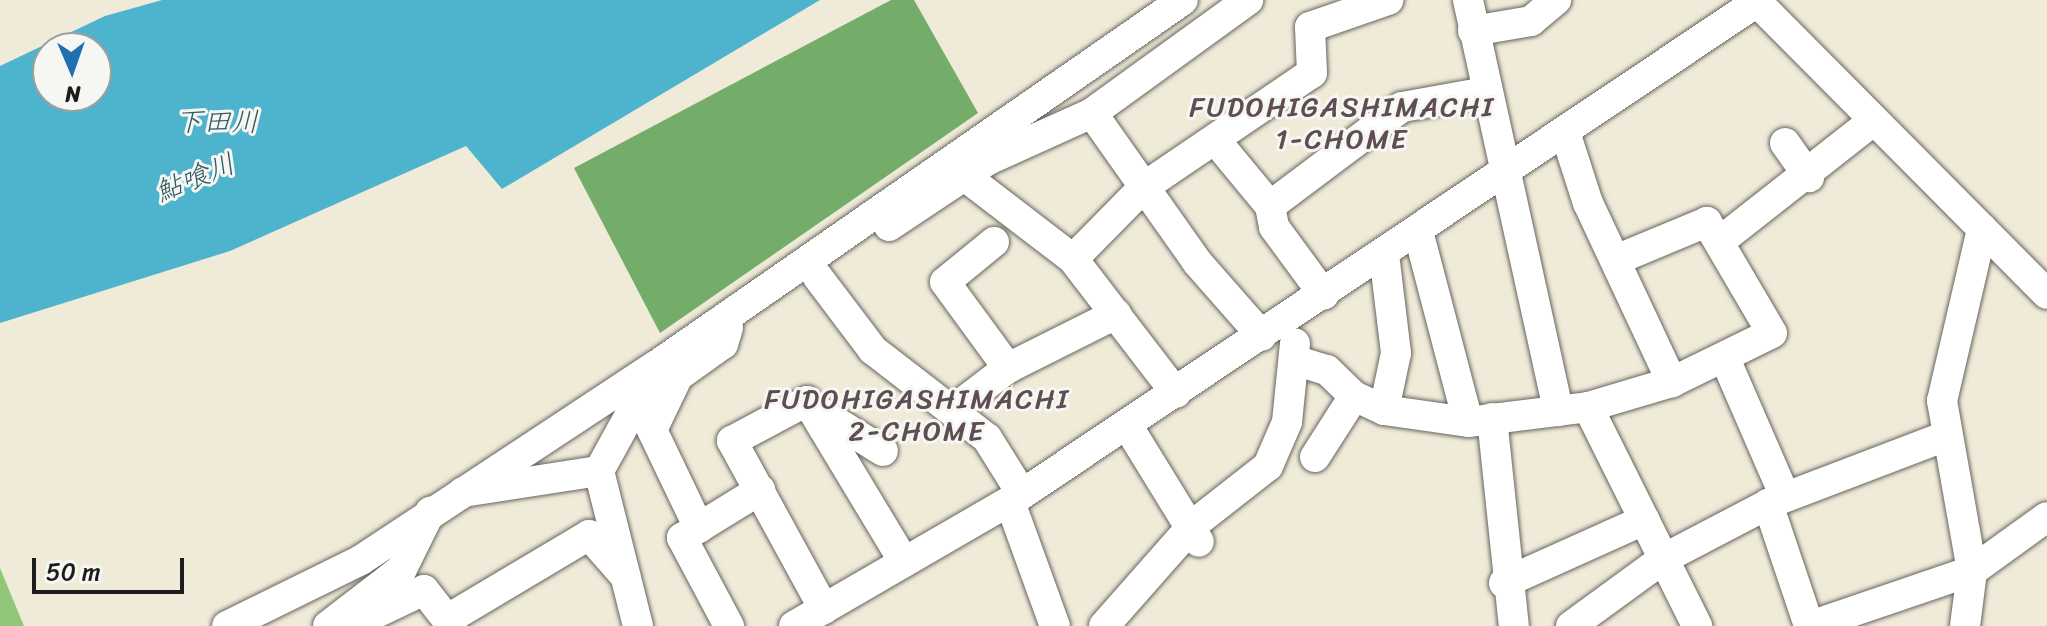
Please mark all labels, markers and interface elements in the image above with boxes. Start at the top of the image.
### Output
north arrow [32,32,112,112]
text: N [64,75,81,114]
district label: FUDOHIGASHIMACHI 1-CHOME [1192,90,1492,156]
water label: 下田川 [175,105,259,139]
water label: 鮎喰川 [150,147,240,209]
district label: FUDOHIGASHIMACHI 2-CHOME [767,382,1067,448]
scale bar [36,542,188,592]
text: 50 m [46,551,101,593]

